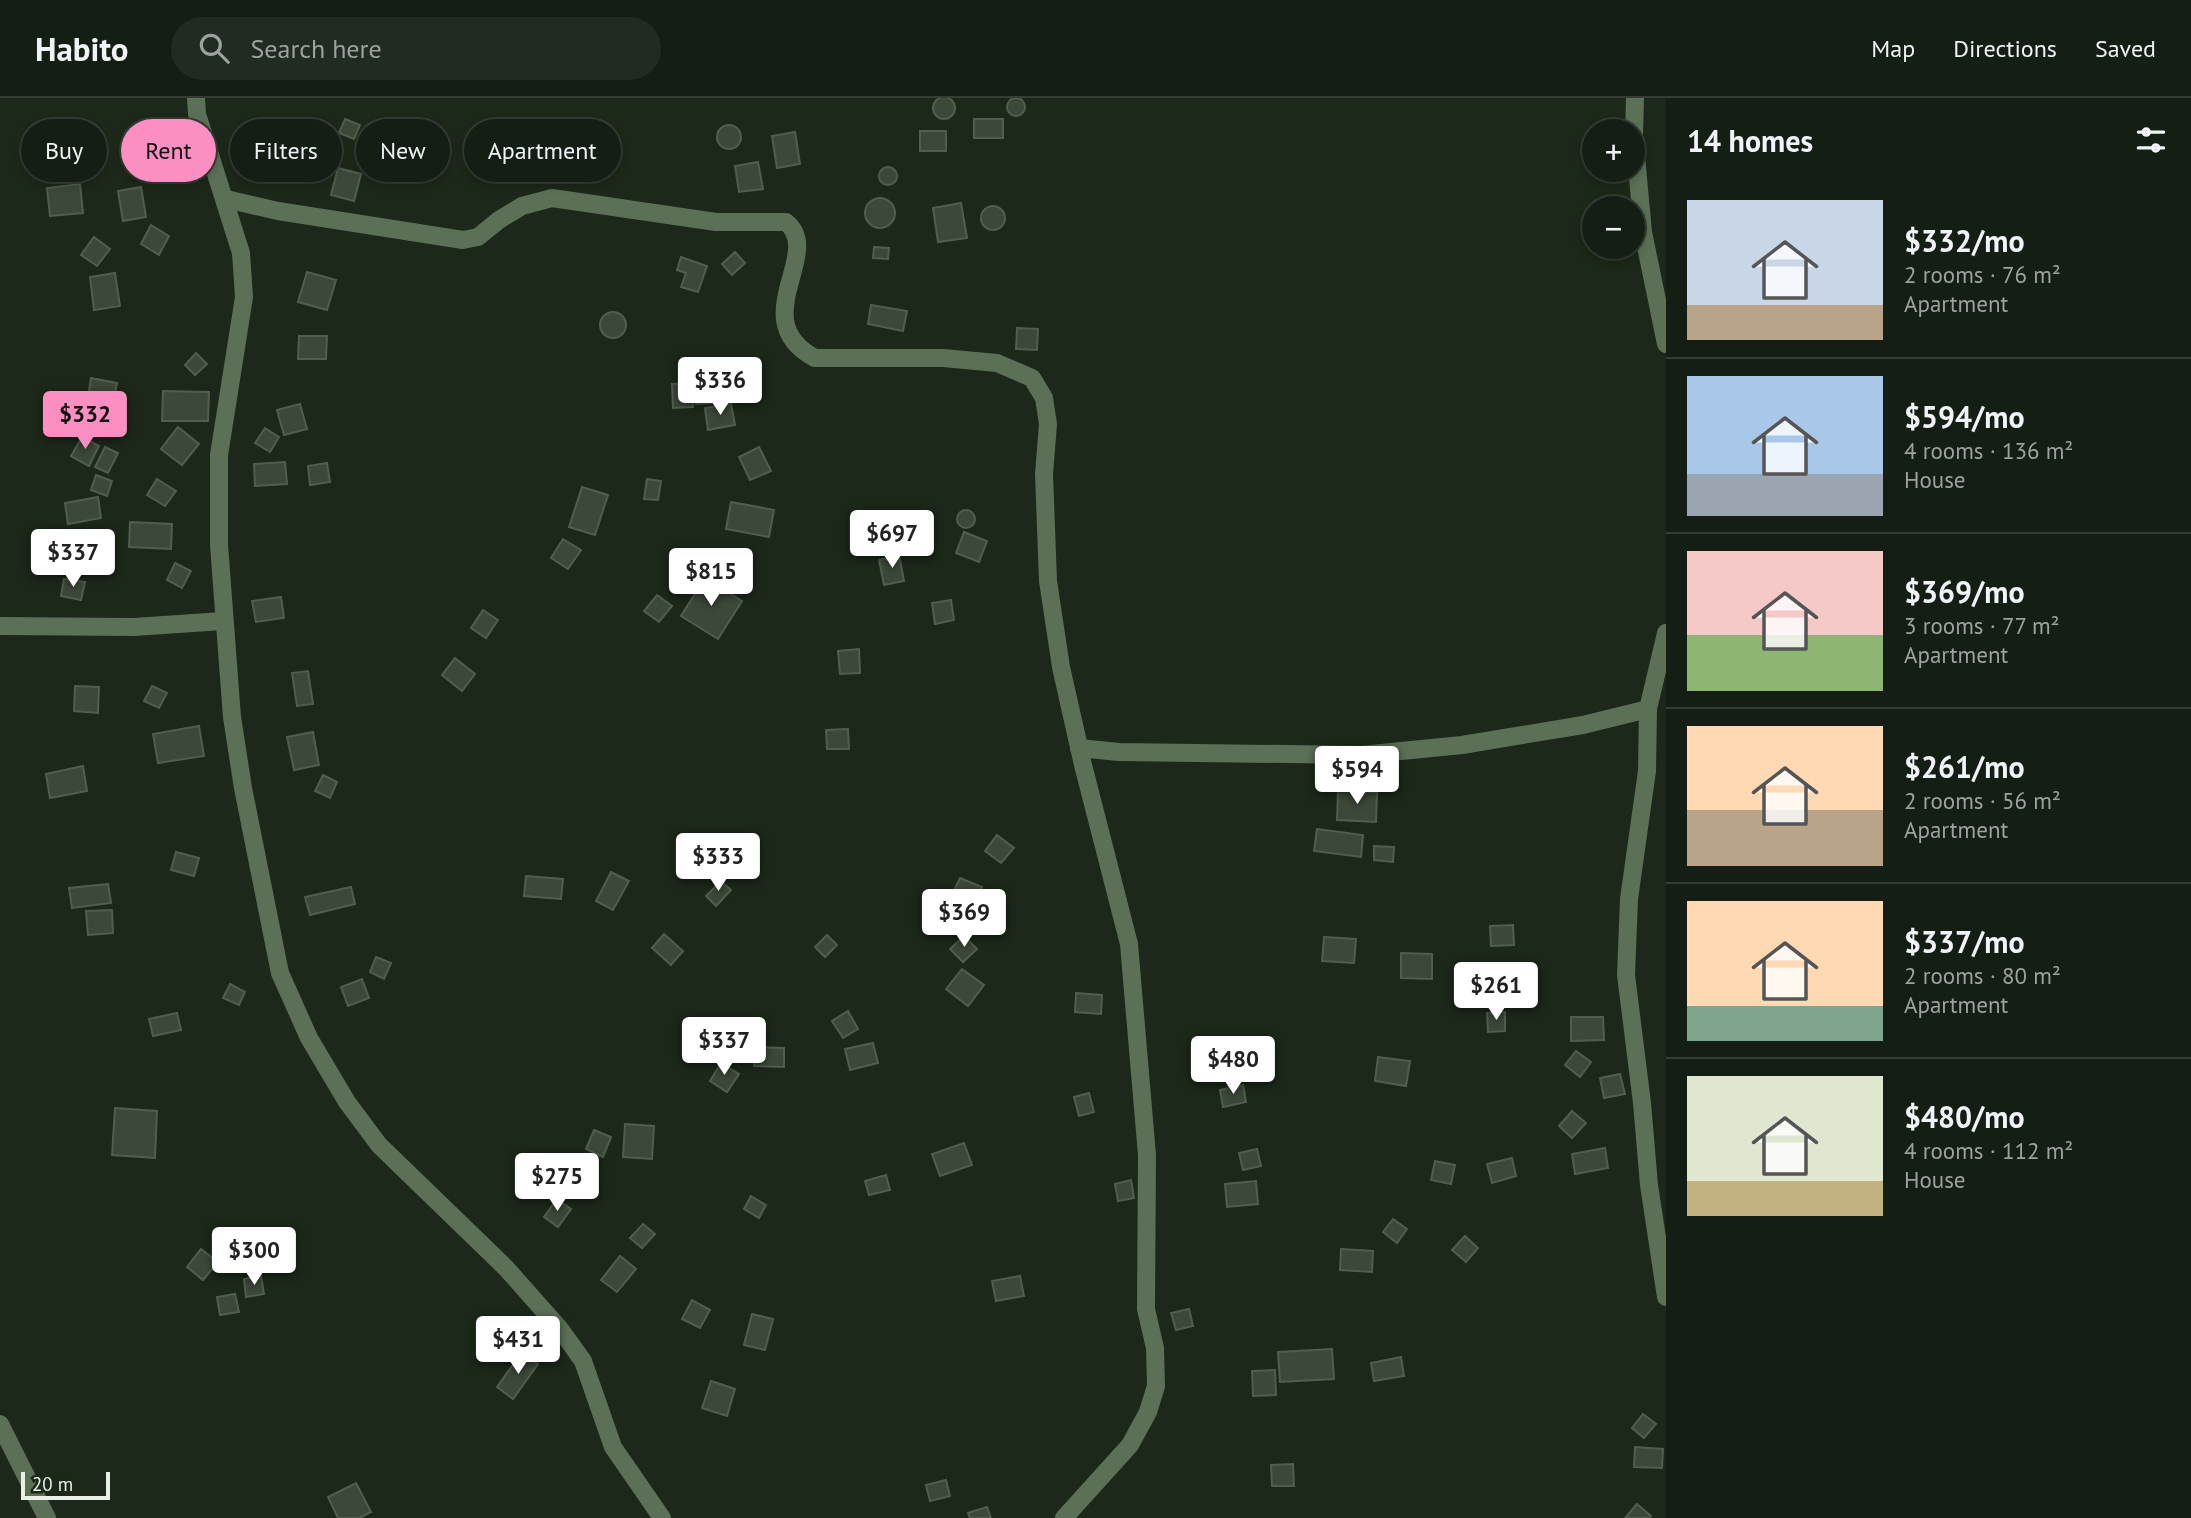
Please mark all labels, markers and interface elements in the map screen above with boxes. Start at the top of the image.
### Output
search box [171,17,661,80]
text: Habito [35,27,129,70]
icon: search [195,29,233,67]
text: Search here [251,32,382,65]
text: Map [1871,33,1915,64]
text: Directions [1953,33,2057,64]
text: Saved [2095,33,2156,64]
chip: Buy [21,119,107,182]
chip: Rent [121,119,216,182]
chip: Filters [230,119,342,182]
chip: New [356,119,450,182]
chip: Apartment [464,119,621,182]
map controls [1582,119,1645,259]
button: + [1582,119,1645,182]
text: 14 homes [1687,121,1813,160]
icon: filters [2132,121,2170,159]
button: − [1582,196,1645,259]
text: $332/mo [1904,221,2025,260]
icon: home [1743,228,1827,312]
text: 2 rooms · 76 m² [1904,260,2061,289]
text: Apartment [1904,289,2008,318]
pin: $336 [679,358,761,417]
text: $336 [694,365,746,394]
pin: $332 [44,392,126,451]
text: $594/mo [1904,397,2025,436]
text: $332 [59,399,111,428]
icon: home [1743,404,1827,488]
text: 4 rooms · 136 m² [1904,436,2073,465]
text: House [1904,465,1966,494]
pin: $697 [851,510,933,570]
text: $697 [866,518,918,547]
pin: $337 [32,530,114,589]
text: $337 [47,537,99,566]
pin: $815 [670,548,752,608]
text: $815 [685,556,737,585]
text: $369/mo [1904,572,2025,611]
icon: home [1743,579,1827,663]
text: 3 rooms · 77 m² [1904,611,2060,640]
text: Apartment [1904,640,2008,669]
pin: $594 [1316,746,1398,806]
text: $261/mo [1904,747,2025,786]
text: $594 [1331,754,1383,783]
icon: home [1743,754,1827,838]
text: 2 rooms · 56 m² [1904,786,2061,815]
text: Apartment [1904,815,2008,844]
pin: $333 [677,834,759,893]
text: $333 [692,841,744,870]
pin: $369 [923,890,1005,949]
text: $369 [938,897,990,926]
text: $337/mo [1904,922,2025,961]
icon: home [1743,929,1827,1013]
text: 2 rooms · 80 m² [1904,961,2061,990]
pin: $261 [1455,962,1537,1022]
text: $261 [1470,970,1522,999]
text: Apartment [1904,990,2008,1019]
pin: $337 [683,1018,765,1077]
text: $337 [698,1025,750,1054]
pin: $480 [1192,1037,1274,1096]
text: $480 [1207,1044,1259,1073]
text: $480/mo [1904,1097,2025,1136]
icon: home [1743,1104,1827,1188]
text: 4 rooms · 112 m² [1904,1136,2073,1165]
pin: $275 [516,1154,598,1213]
text: $275 [531,1161,583,1190]
text: House [1904,1165,1966,1194]
pin: $300 [213,1228,295,1287]
text: $300 [228,1235,280,1264]
pin: $431 [477,1316,559,1376]
text: $431 [492,1324,544,1353]
scale bar [21,1469,110,1501]
text: 20 m [32,1472,73,1496]

